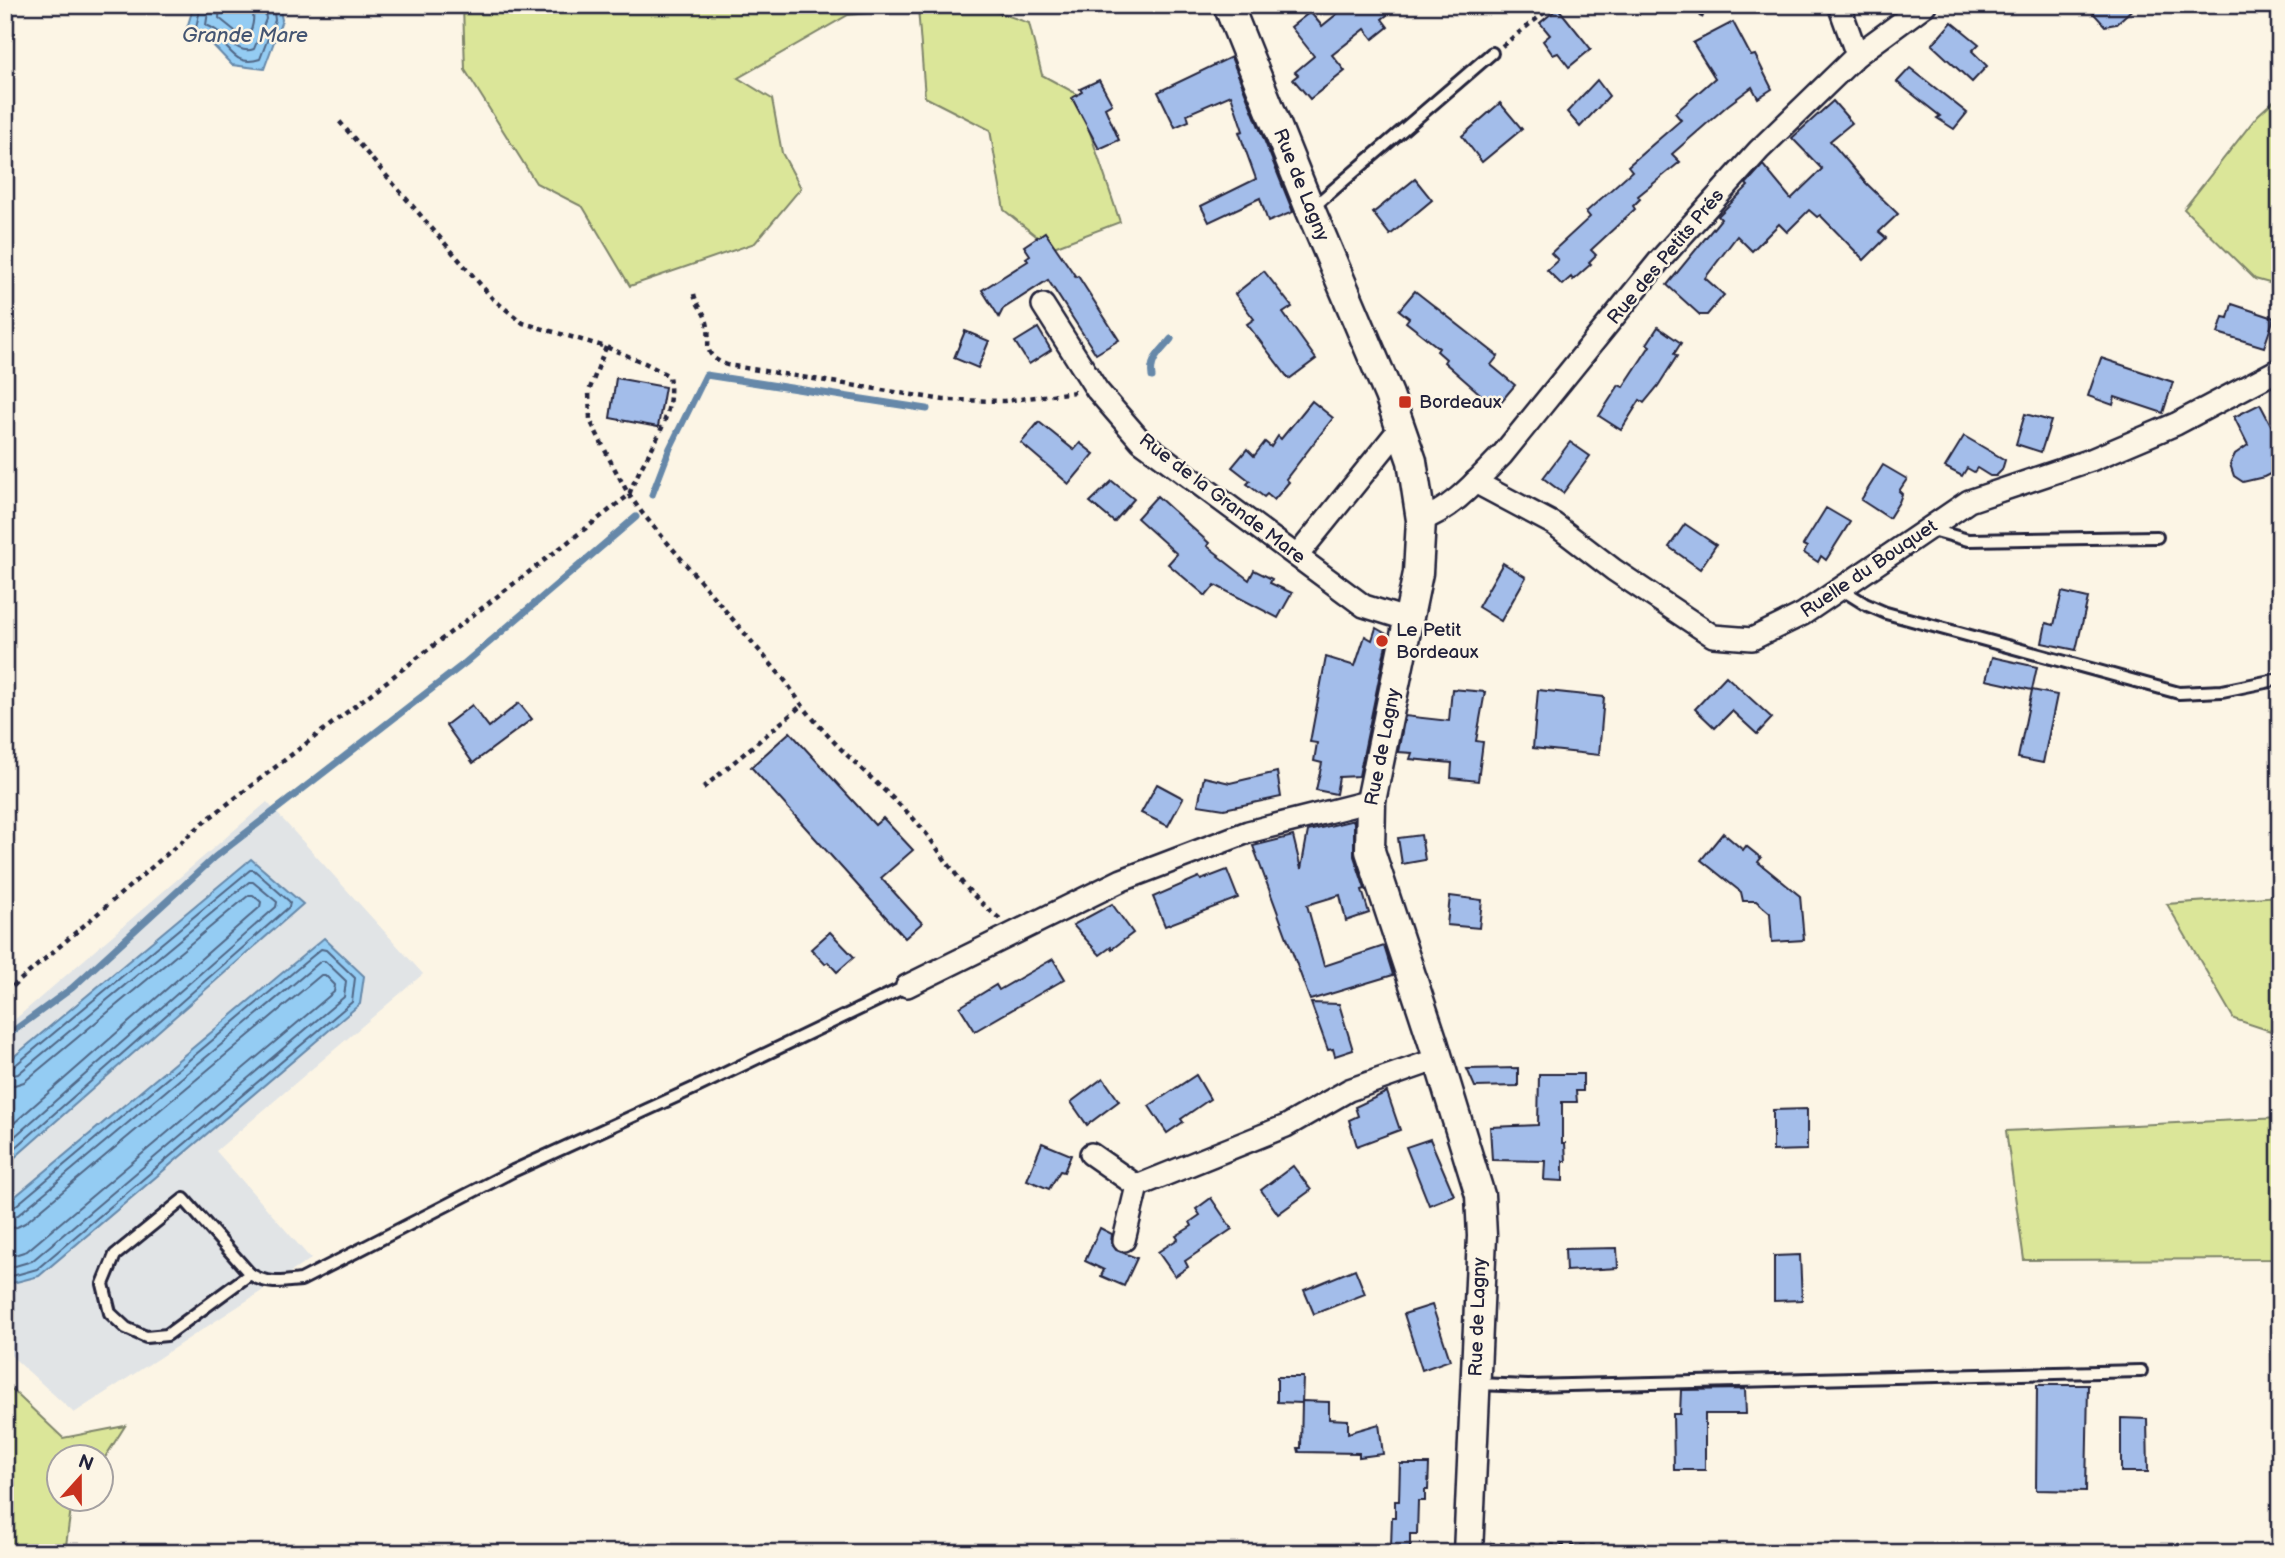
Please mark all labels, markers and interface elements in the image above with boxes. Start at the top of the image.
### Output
water label: Grande Mare [182,23,308,48]
street label: Rue de Lagny [1268,125,1334,245]
street label: Rue des Petits Prés [1603,185,1729,329]
place label: Bordeaux [1419,391,1502,414]
marker: Bordeaux [1397,394,1413,410]
street label: Rue de la Grande Mare [1134,429,1310,569]
street label: Ruelle du Bouquet [1796,515,1942,623]
place label: Le Petit Bordeaux [1396,619,1479,664]
marker: Le Petit Bordeaux [1374,633,1390,649]
street label: Rue de Lagny [1360,686,1406,808]
street label: Rue de Lagny [1464,1257,1492,1377]
north arrow [46,1442,116,1512]
text: N [75,1450,96,1477]

